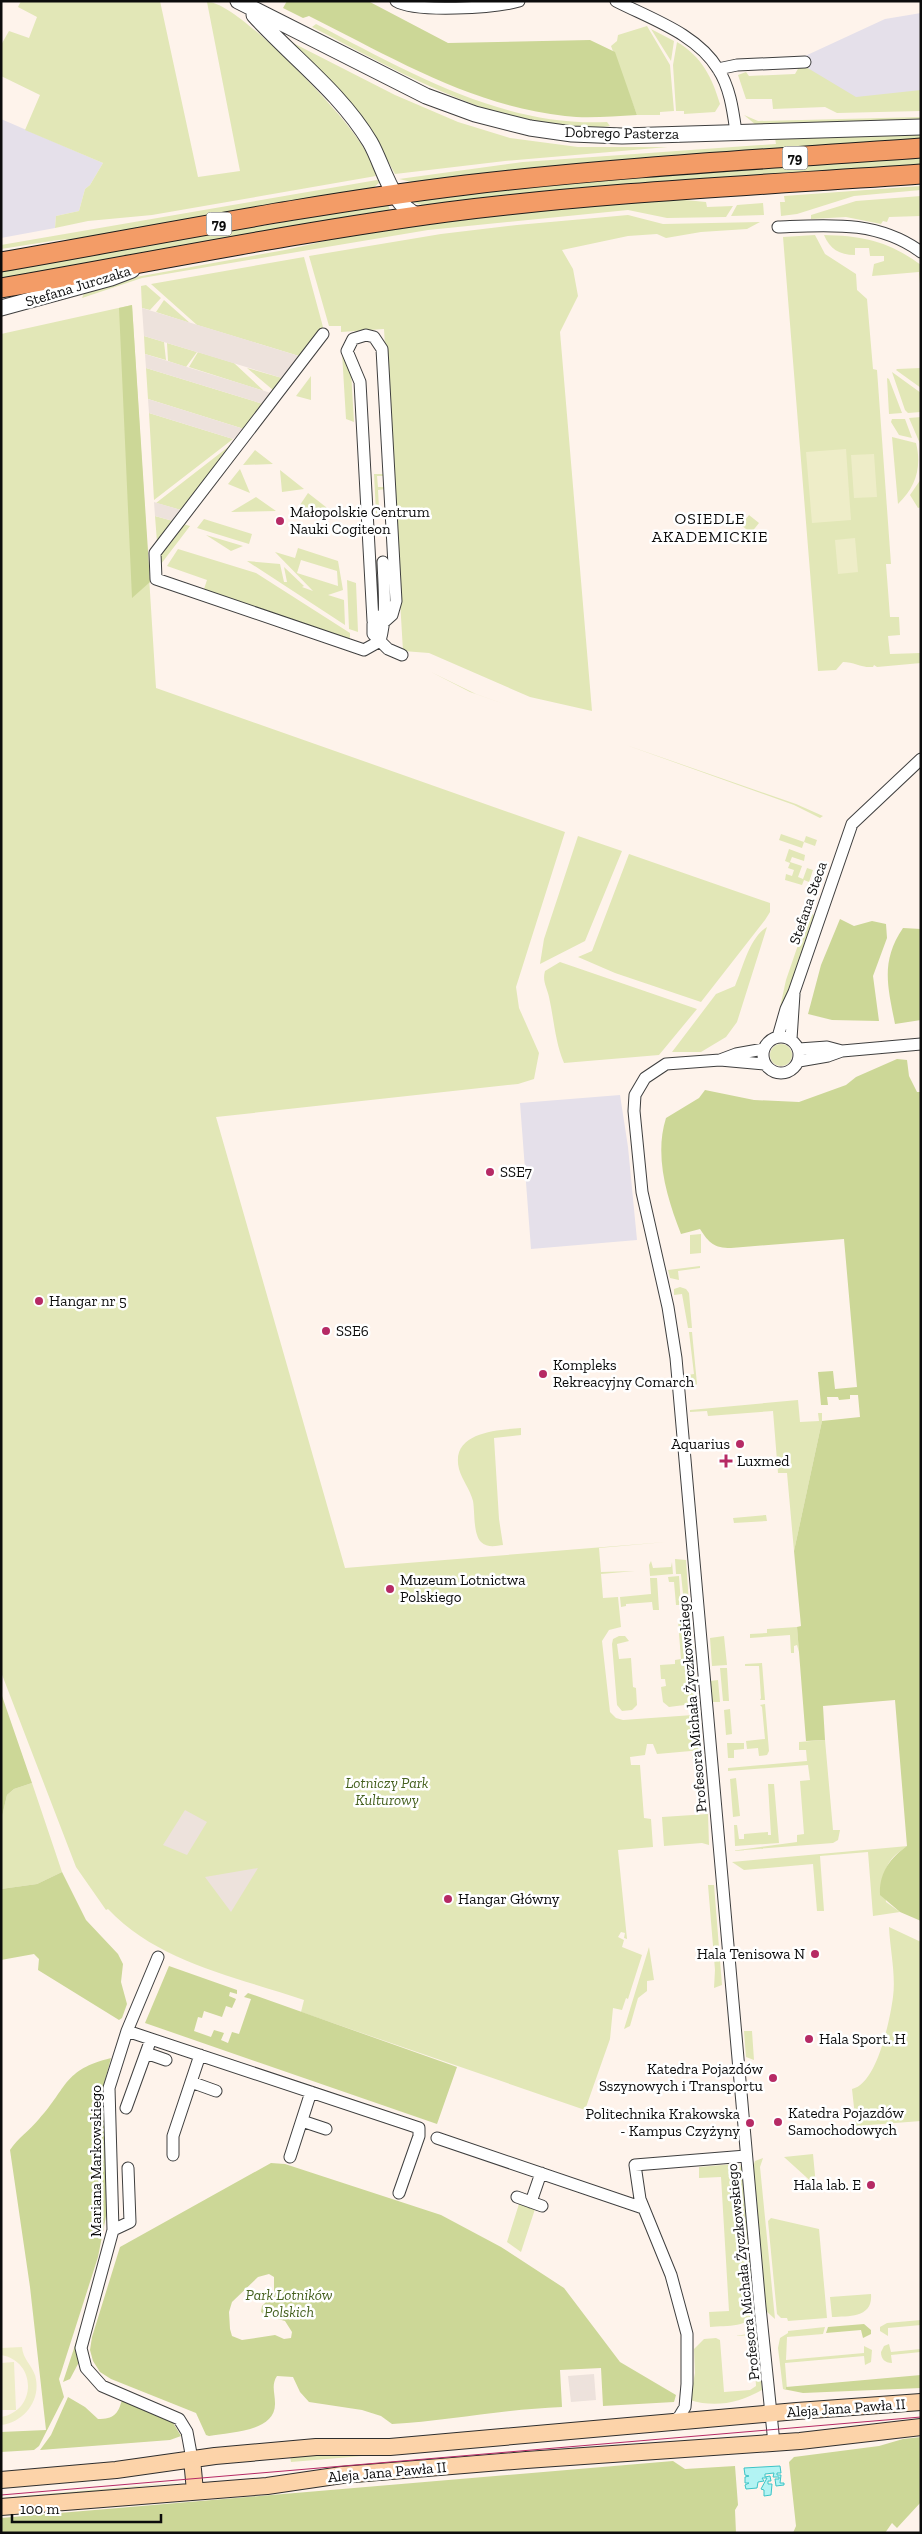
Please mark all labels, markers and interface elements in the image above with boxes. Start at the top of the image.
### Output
street label: Dobrego Pasterza [565,123,679,143]
road number: 79 [782,146,808,170]
road number: 79 [206,212,232,235]
street label: Stefana Jurczaka [23,261,133,311]
place label: Małopolskie Centrum Nauki Cogiteon [290,503,430,538]
district label: OSIEDLE AKADEMICKIE [652,509,768,546]
marker: Małopolskie Centrum Nauki Cogiteon [274,515,286,527]
street label: Stefana Steca [785,859,831,947]
place label: SSE7 [500,1163,532,1181]
marker: SSE7 [484,1166,496,1178]
place label: Hangar nr 5 [49,1292,127,1310]
marker: Hangar nr 5 [33,1295,45,1307]
place label: SSE6 [336,1322,369,1340]
marker: SSE6 [320,1325,332,1337]
place label: Kompleks Rekreacyjny Comarch [553,1356,695,1391]
marker: Kompleks Rekreacyjny Comarch [537,1368,549,1380]
place label: Aquarius [671,1435,730,1453]
marker: Aquarius [734,1438,746,1450]
place label: Luxmed [737,1452,790,1470]
marker: Luxmed [719,1454,733,1468]
place label: Muzeum Lotnictwa Polskiego [400,1571,526,1606]
marker: Muzeum Lotnictwa Polskiego [384,1583,396,1595]
street label: Profesora Michała Życzkowskiego [674,1594,710,1813]
park label: Lotniczy Park Kulturowy [345,1774,429,1809]
place label: Hangar Główny [458,1890,560,1908]
marker: Hangar Główny [442,1893,454,1905]
place label: Hala Tenisowa N [697,1945,805,1963]
marker: Hala Tenisowa N [809,1948,821,1960]
place label: Hala Sport. H [819,2030,906,2048]
marker: Hala Sport. H [803,2033,815,2045]
place label: Katedra Pojazdów Sszynowych i Transportu [599,2060,764,2095]
marker: Katedra Pojazdów Sszynowych i Transportu [767,2072,779,2084]
street label: Mariana Markowskiego [87,2085,105,2237]
place label: Katedra Pojazdów Samochodowych [788,2104,904,2139]
place label: Politechnika Krakowska - Kampus Czyżyny [585,2105,740,2140]
marker: Katedra Pojazdów Samochodowych [772,2116,784,2128]
marker: Politechnika Krakowska - Kampus Czyżyny [744,2117,756,2129]
street label: Profesora Michała Życzkowskiego [723,2162,763,2381]
place label: Hala lab. E [793,2176,861,2194]
marker: Hala lab. E [865,2179,877,2191]
park label: Park Lotników Polskich [246,2286,333,2321]
street label: Aleja Jana Pawła II [786,2395,906,2421]
street label: Aleja Jana Pawła II [327,2458,447,2486]
scale bar [12,2492,161,2524]
text: 100 m [20,2500,59,2518]

